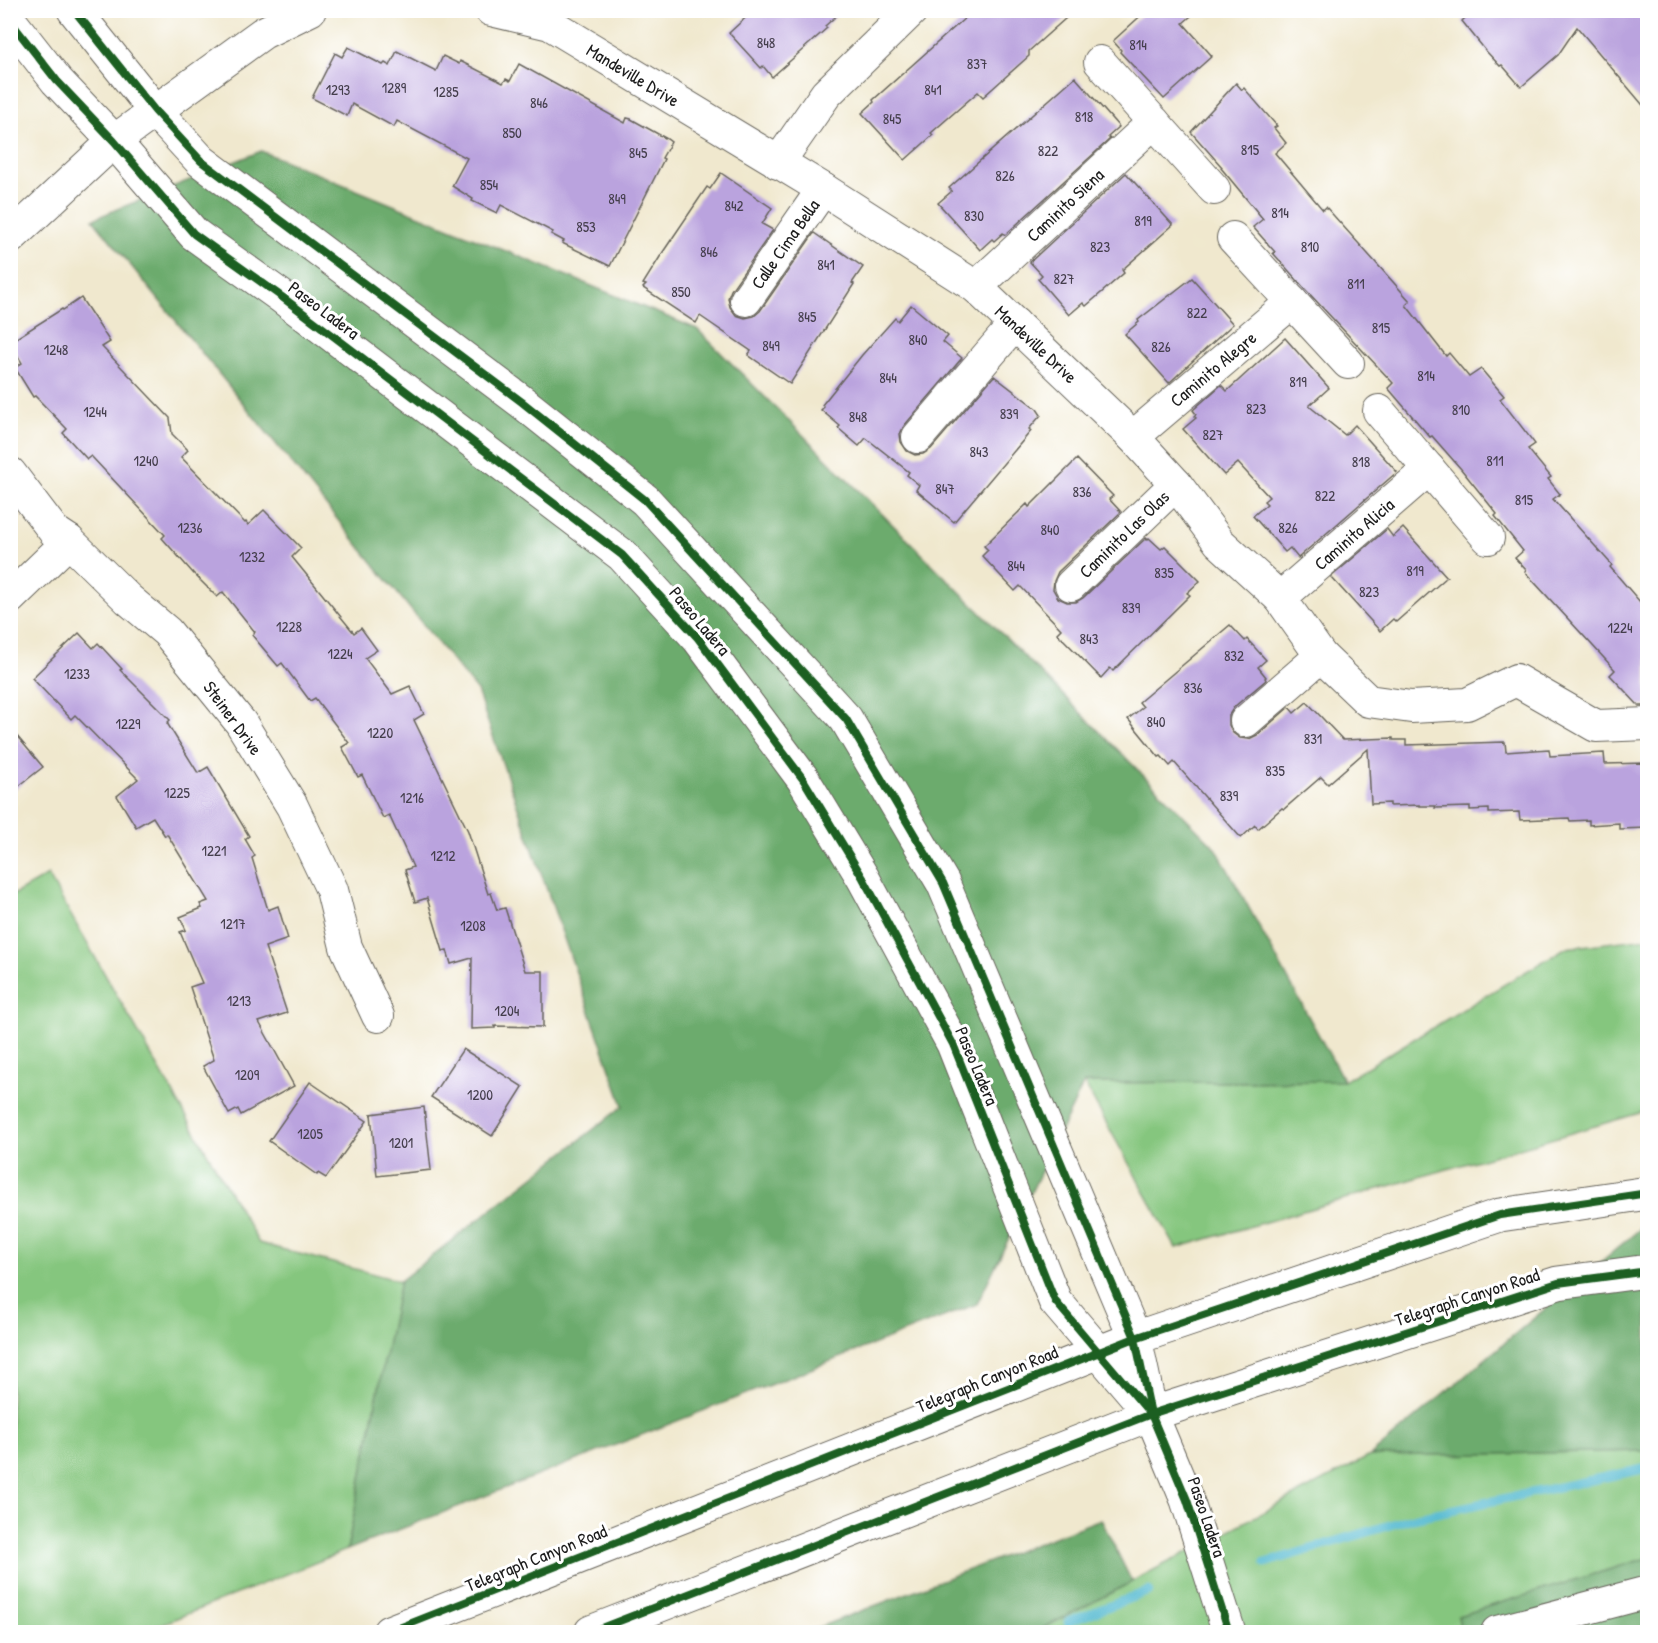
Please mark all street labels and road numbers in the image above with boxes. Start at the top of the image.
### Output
street label: Mandeville Drive [582,37,684,113]
street label: Caminito Siena [1021,163,1109,247]
street label: Calle Cima Bella [745,194,825,294]
street label: Paseo Ladera [283,275,365,345]
street label: Mandeville Drive [989,299,1083,389]
street label: Caminito Alegre [1164,325,1262,413]
street label: Caminito Las Olas [1073,484,1175,583]
street label: Caminito Alicia [1309,492,1399,576]
street label: Paseo Ladera [664,581,736,661]
street label: Steiner Drive [198,676,268,760]
street label: Paseo Ladera [949,1023,1005,1109]
street label: Telegraph Canyon Road [1391,1262,1543,1332]
street label: Telegraph Canyon Road [912,1339,1062,1419]
street label: Paseo Ladera [1182,1474,1232,1560]
street label: Telegraph Canyon Road [461,1518,611,1598]

